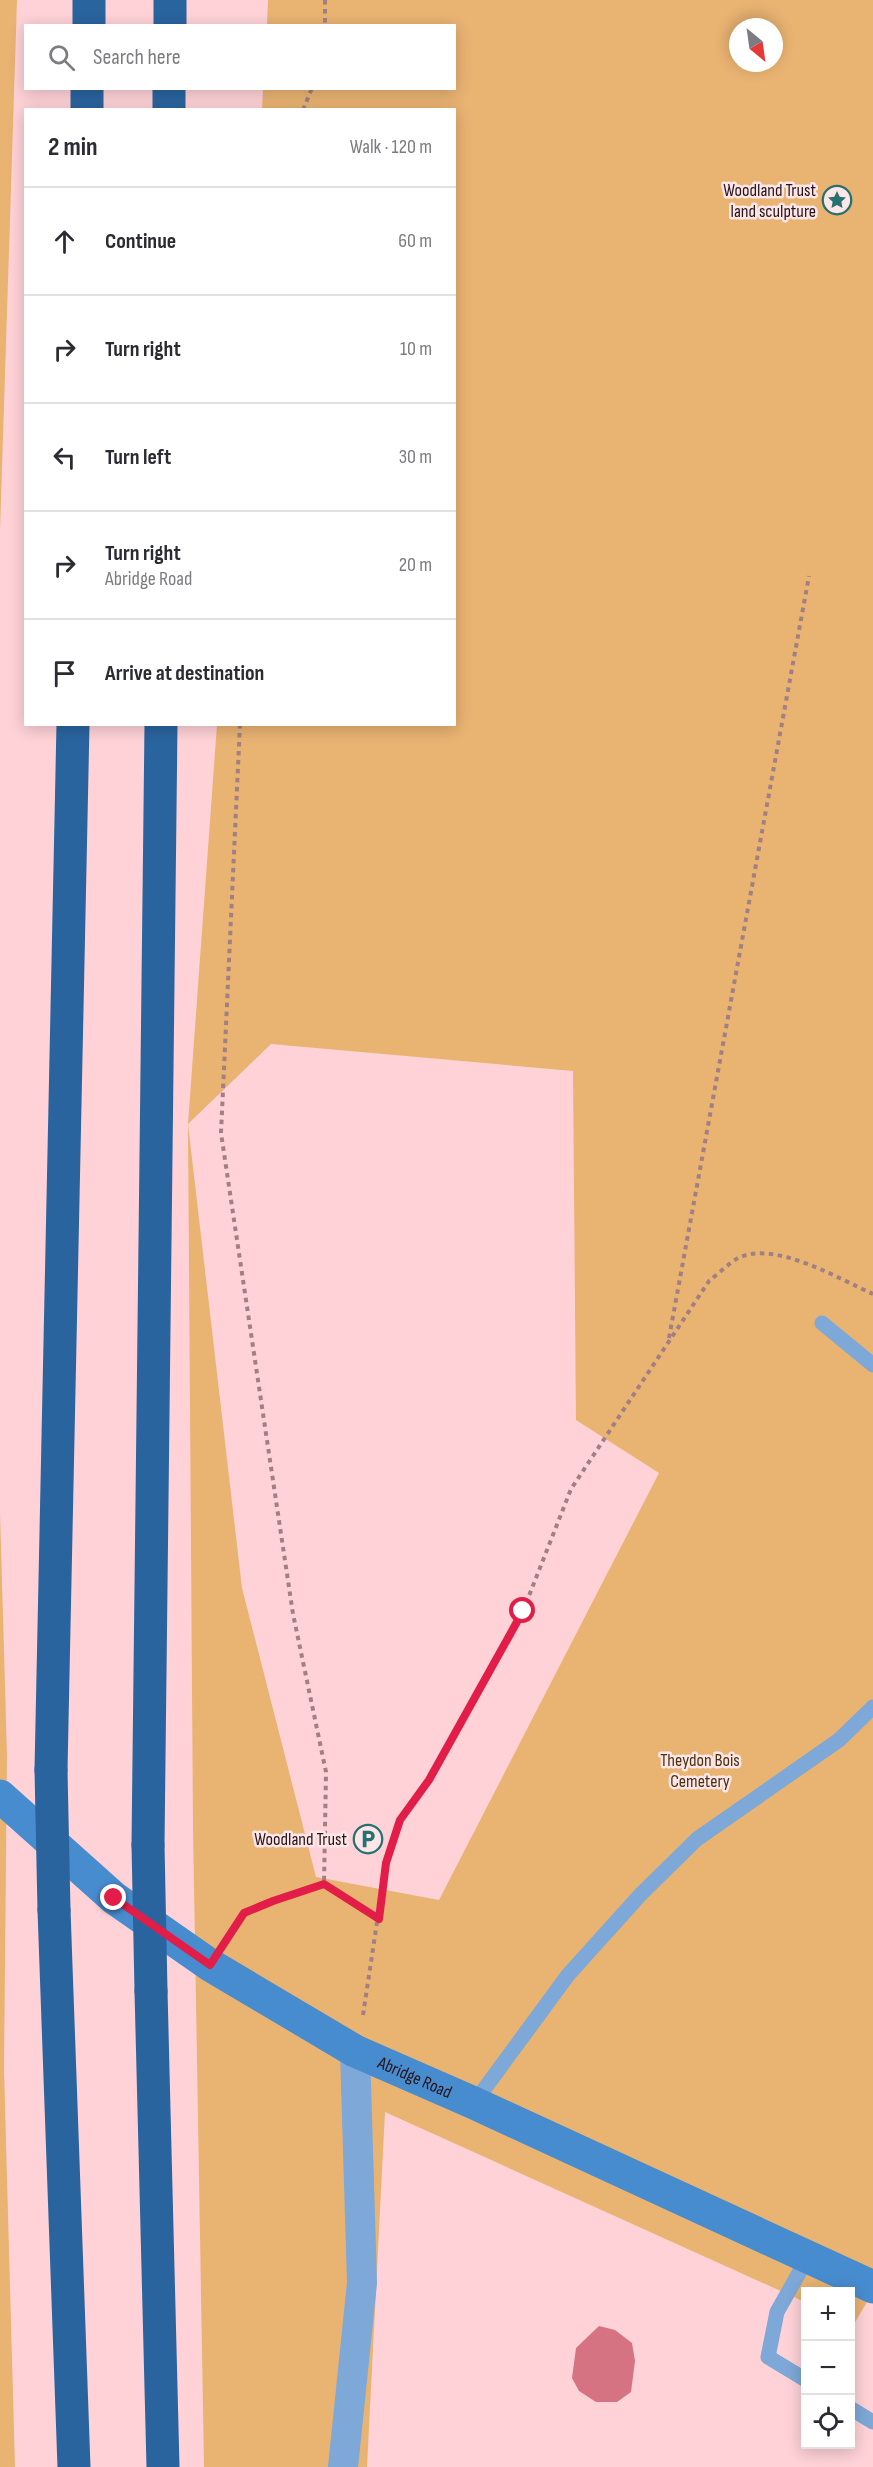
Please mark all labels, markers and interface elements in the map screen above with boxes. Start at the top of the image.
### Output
north arrow [729,18,783,72]
search box [24,24,456,90]
icon: search [45,41,78,74]
text: Search here [93,44,180,71]
text: 2 min [48,132,98,163]
text: Walk · 120 m [350,135,432,159]
place label: Woodland Trust land sculpture [723,180,817,222]
place icon: Woodland Trust land sculpture [821,184,853,216]
icon: ahead [48,225,81,258]
text: Continue [105,228,176,255]
text: 60 m [398,229,432,253]
icon: right [48,333,81,366]
text: Turn right [105,336,181,363]
text: 10 m [400,337,432,361]
icon: left [48,441,81,474]
text: Turn left [105,444,171,471]
text: 30 m [399,445,432,469]
text: Turn right [105,540,181,567]
icon: right [48,549,81,582]
text: 20 m [399,553,432,577]
text: Abridge Road [105,567,192,591]
icon: arrive [48,657,81,690]
text: Arrive at destination [105,660,264,687]
route start [509,1597,535,1623]
park label: Theydon Bois Cemetery [660,1750,740,1792]
parking icon: Woodland Trust [352,1823,384,1855]
place label: Woodland Trust [254,1829,348,1850]
route end [100,1884,126,1910]
street label: Abridge Road [374,2051,455,2103]
map controls [801,2287,855,2449]
button: + [801,2287,855,2341]
button: − [801,2341,855,2395]
button: locate [801,2395,855,2449]

